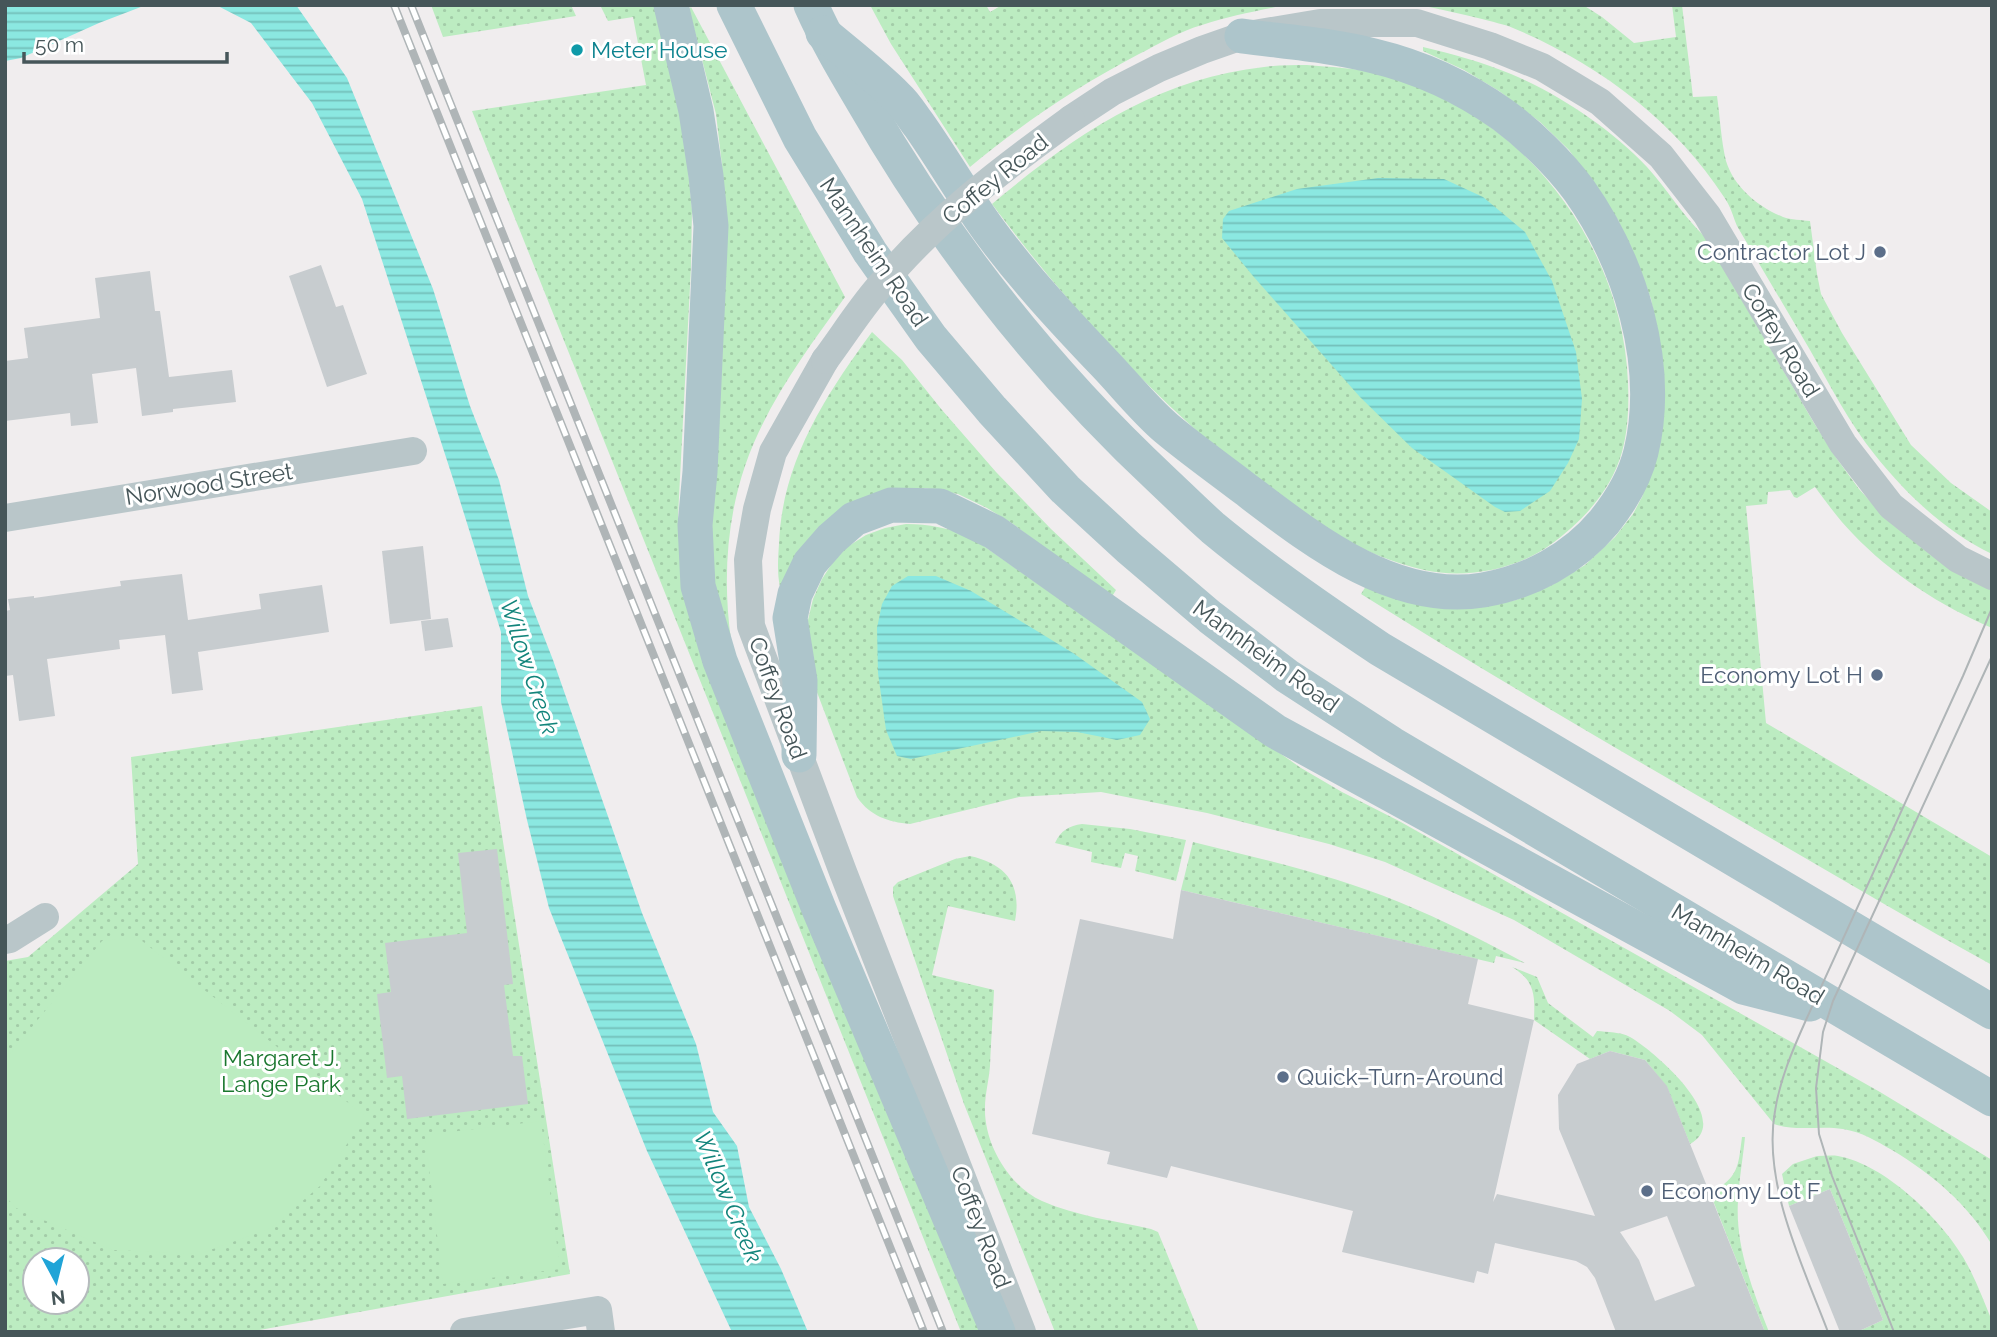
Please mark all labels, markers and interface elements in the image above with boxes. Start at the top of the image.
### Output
scale bar [24,21,228,65]
text: 50 m [35,32,84,57]
place label: Meter House [591,36,728,63]
marker: Meter House [569,42,585,58]
street label: Coffey Road [936,128,1053,229]
street label: Mannheim Road [815,172,934,331]
place label: Contractor Lot J [1697,238,1866,265]
marker: Contractor Lot J [1872,244,1888,260]
street label: Coffey Road [1737,278,1826,402]
street label: Norwood Street [123,457,295,510]
street label: Mannheim Road [1188,594,1344,718]
water label: Willow Creek [494,595,565,738]
street label: Coffey Road [744,633,813,763]
place label: Economy Lot H [1700,661,1863,688]
marker: Economy Lot H [1869,667,1885,683]
street label: Mannheim Road [1667,897,1830,1010]
park label: Margaret J. Lange Park [221,1044,341,1097]
place label: Quick–Turn-Around [1297,1063,1504,1090]
marker: Quick–Turn-Around [1275,1069,1291,1085]
water label: Willow Creek [688,1126,769,1267]
street label: Coffey Road [946,1162,1017,1292]
place label: Economy Lot F [1661,1177,1820,1204]
marker: Economy Lot F [1639,1183,1655,1199]
north arrow [21,1246,91,1316]
text: N [50,1286,67,1310]

